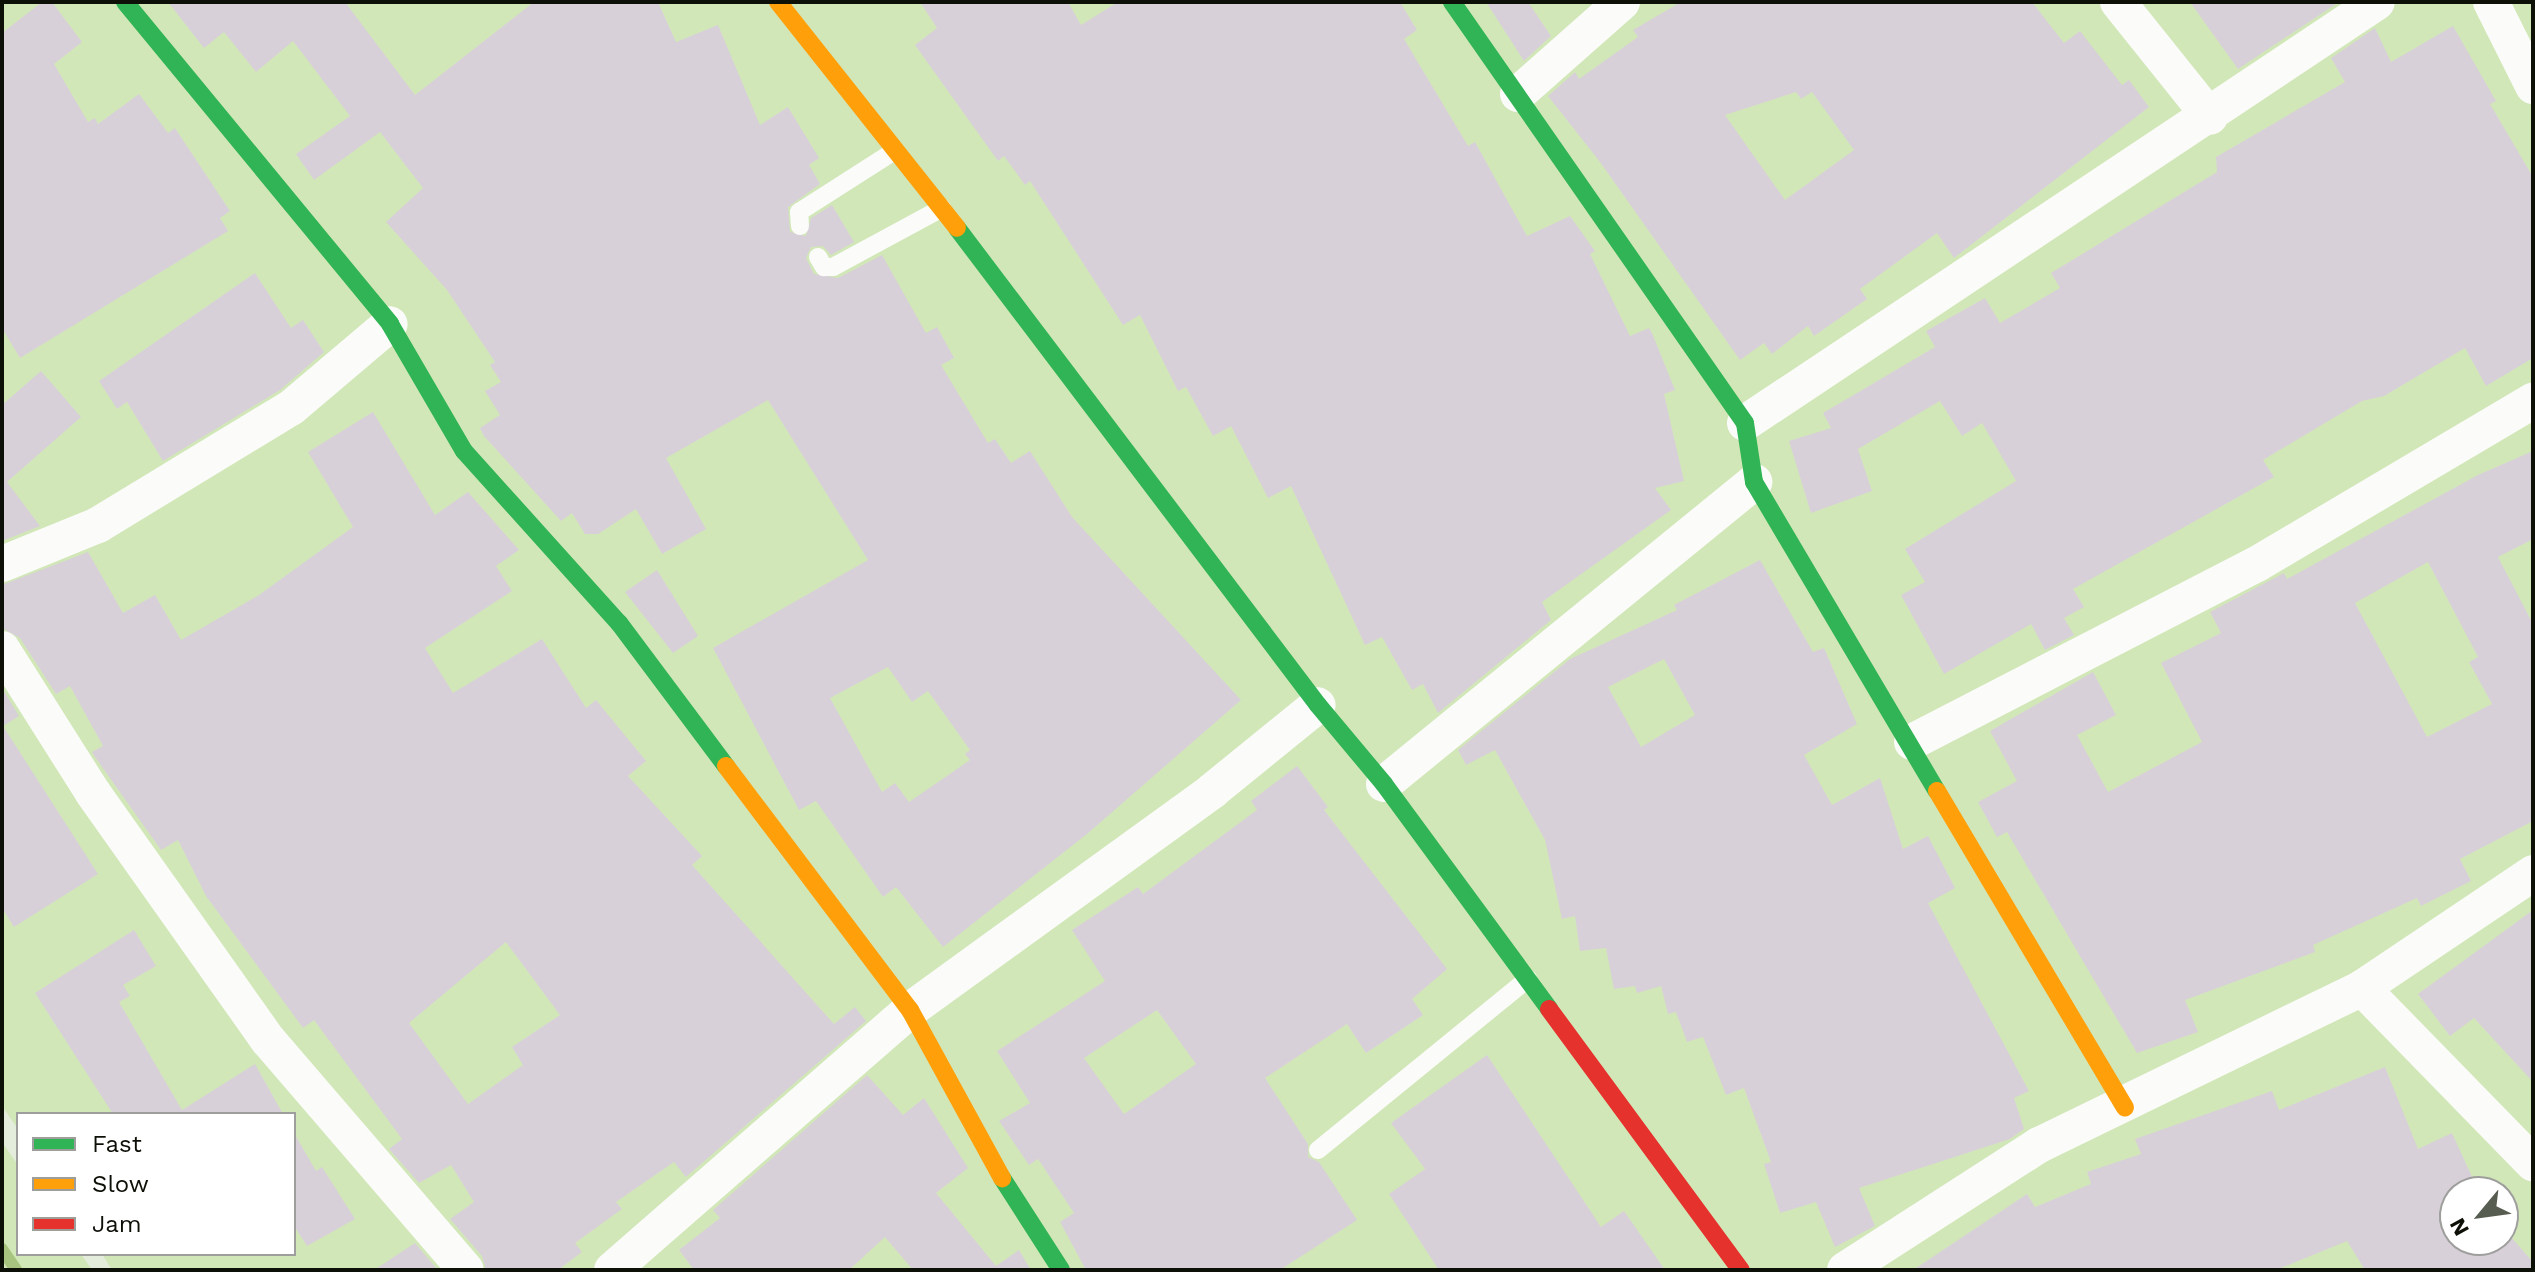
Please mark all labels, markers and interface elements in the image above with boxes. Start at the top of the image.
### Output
legend [16,1112,296,1256]
text: Fast [92,1130,142,1158]
text: Slow [92,1170,149,1198]
north arrow [2439,1176,2519,1256]
text: Jam [92,1210,142,1238]
text: N [2444,1214,2474,1240]

